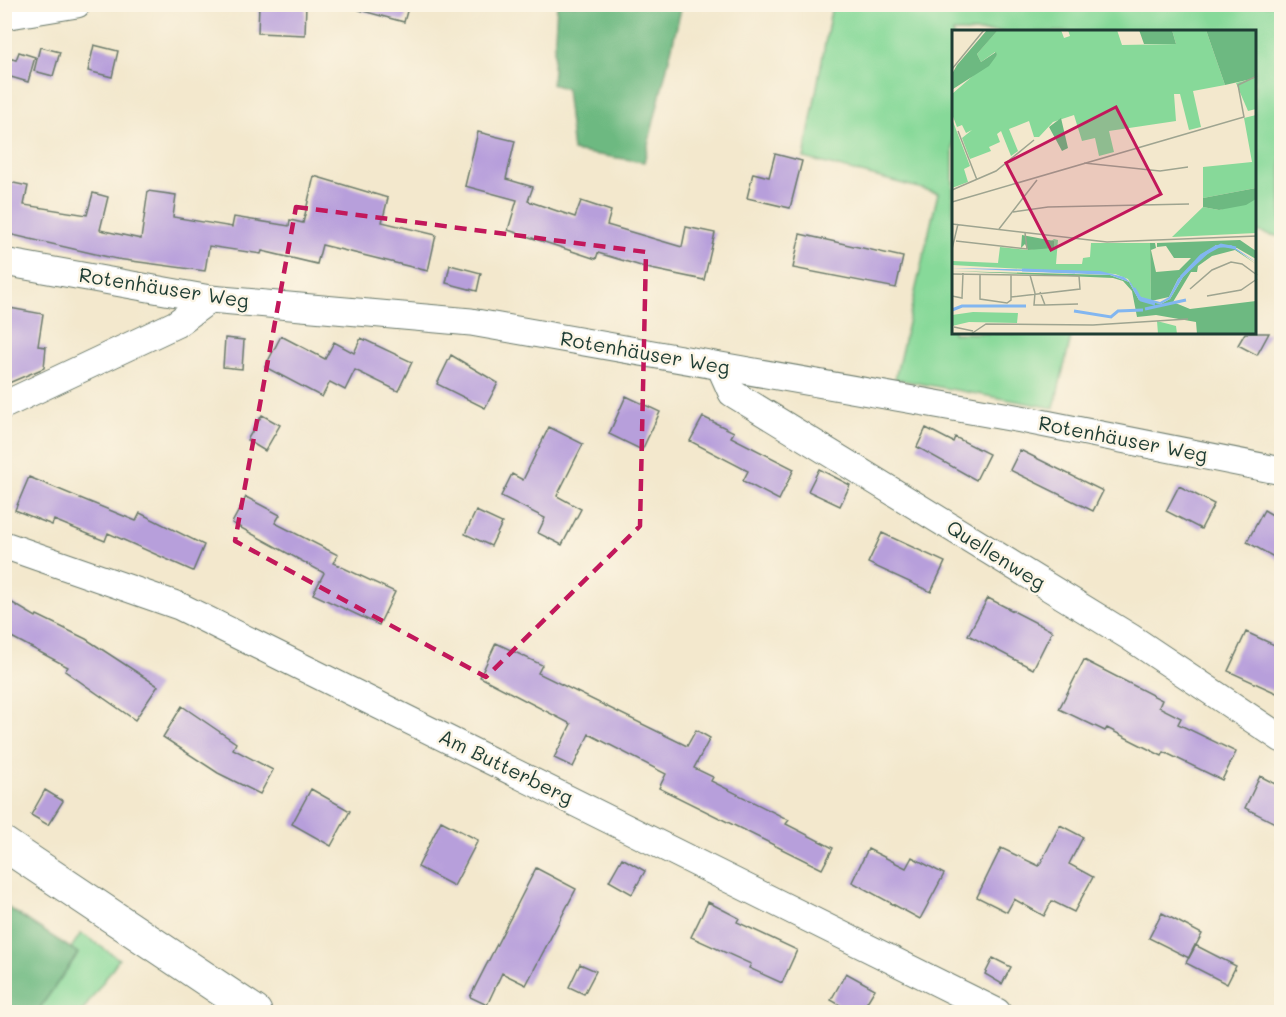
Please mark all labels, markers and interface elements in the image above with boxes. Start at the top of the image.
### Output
inset map [952,30,1256,334]
street label: Rotenhäuser Weg [77,261,251,313]
street label: Rotenhäuser Weg [558,324,732,380]
street label: Rotenhäuser Weg [1036,409,1210,467]
street label: Quellenweg [942,513,1051,595]
street label: Am Butterberg [435,722,578,810]

